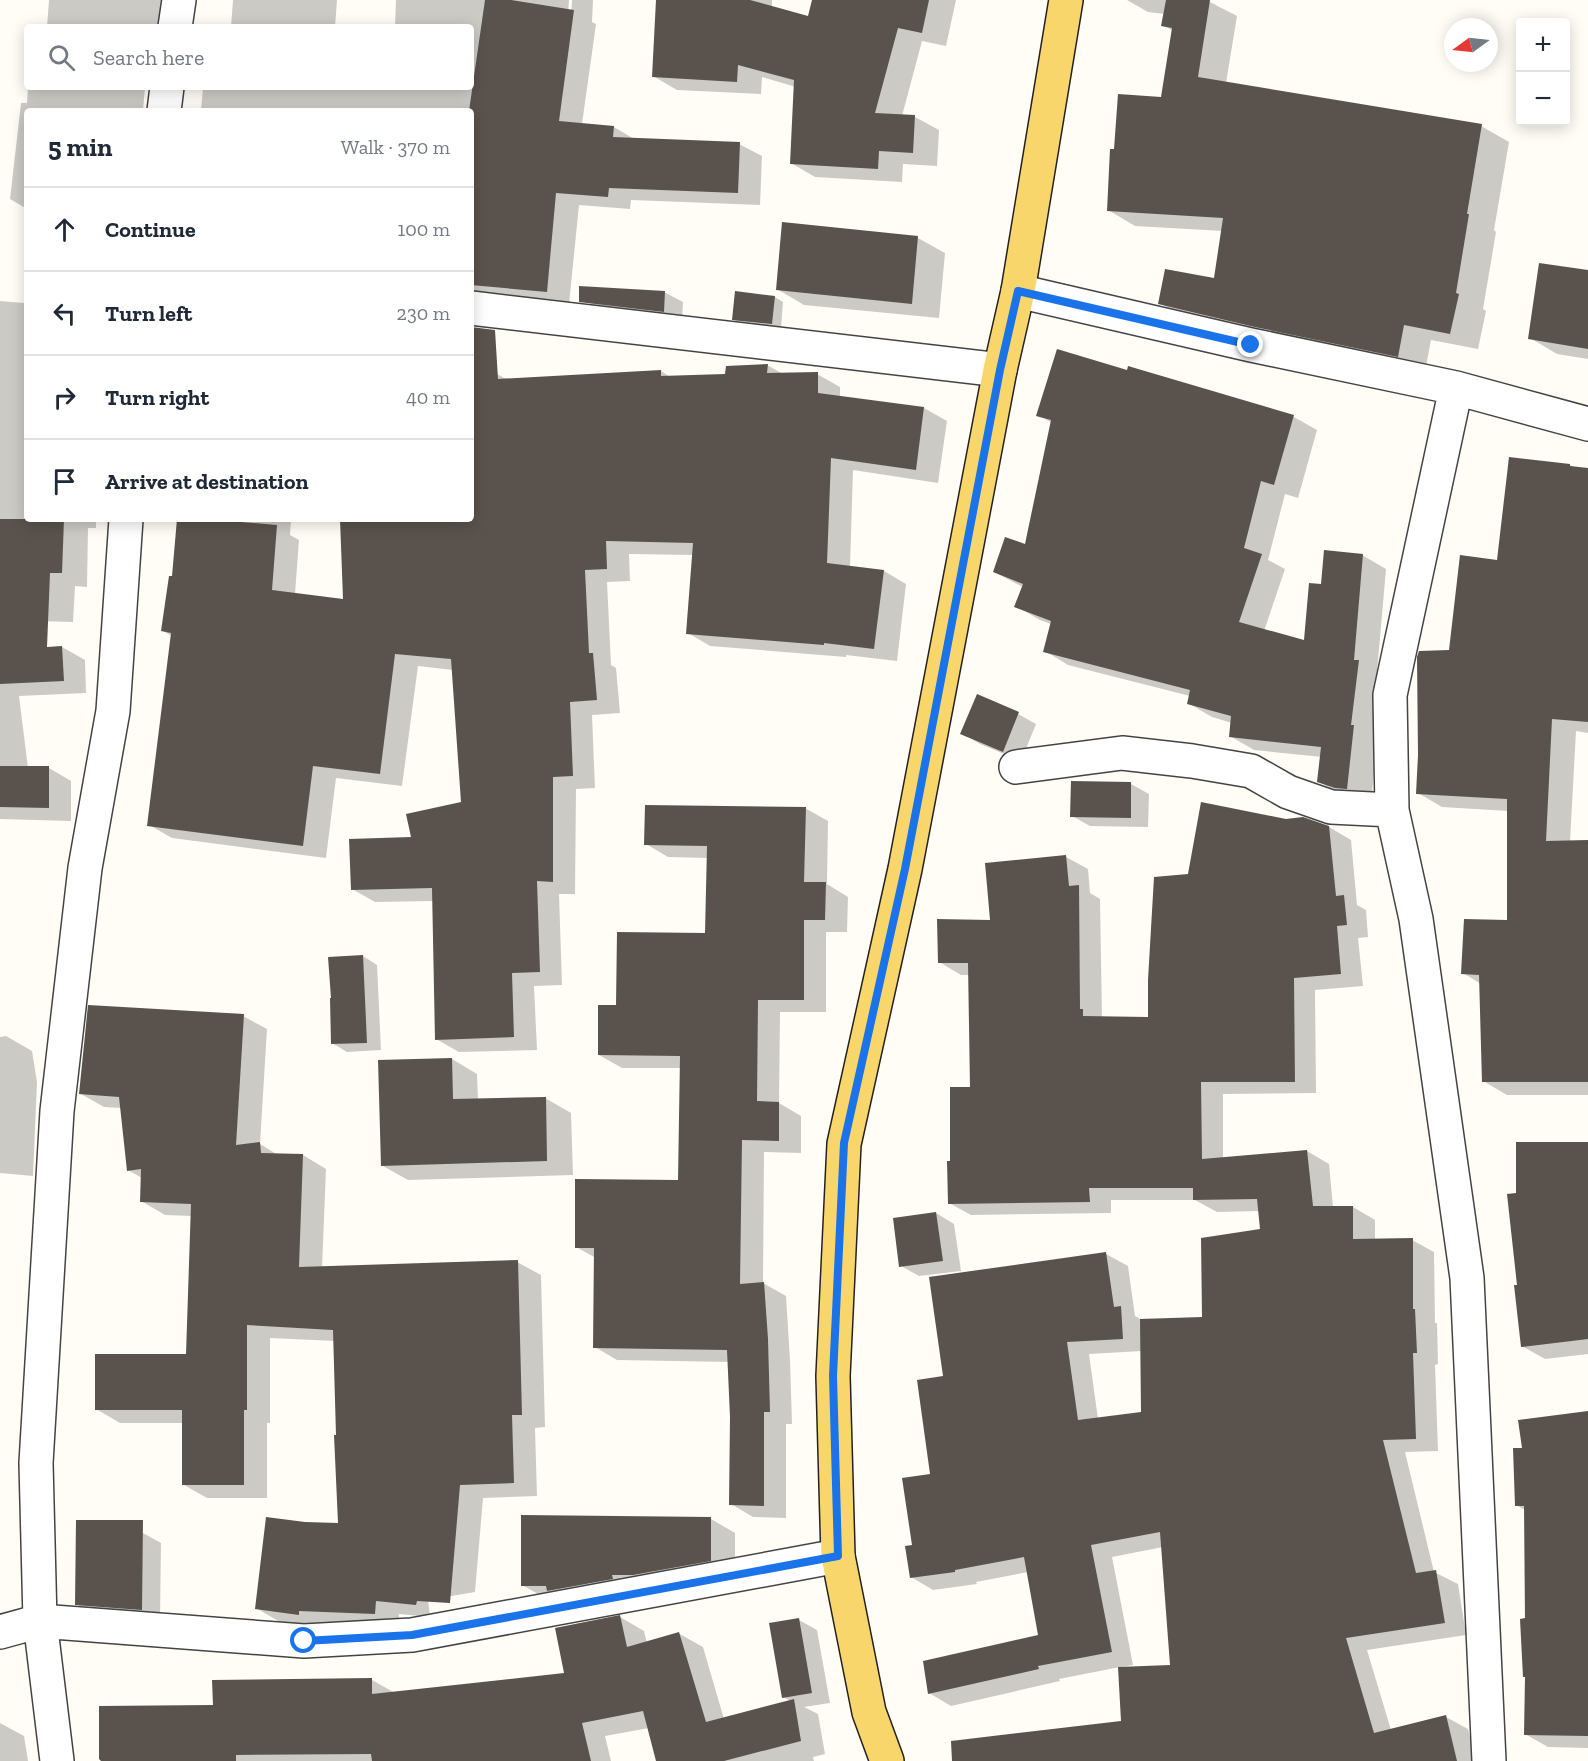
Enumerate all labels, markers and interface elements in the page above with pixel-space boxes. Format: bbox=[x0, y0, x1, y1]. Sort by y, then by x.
north arrow bbox=[1444, 18, 1498, 72]
map controls bbox=[1516, 18, 1570, 126]
button: + bbox=[1516, 18, 1570, 72]
search box bbox=[24, 24, 474, 90]
icon: search bbox=[45, 41, 78, 74]
text: Search here bbox=[93, 44, 204, 71]
button: − bbox=[1516, 72, 1570, 126]
text: 5 min bbox=[48, 131, 112, 163]
text: Walk · 370 m bbox=[341, 135, 450, 159]
icon: ahead bbox=[48, 213, 81, 246]
text: Continue bbox=[105, 216, 196, 243]
text: 100 m bbox=[397, 217, 450, 241]
icon: left bbox=[48, 297, 81, 330]
text: Turn left bbox=[105, 300, 192, 327]
text: 230 m bbox=[397, 301, 450, 325]
route end bbox=[1237, 331, 1263, 357]
icon: right bbox=[48, 381, 81, 414]
text: Turn right bbox=[105, 384, 209, 411]
text: 40 m bbox=[406, 385, 450, 409]
icon: arrive bbox=[48, 465, 81, 498]
text: Arrive at destination bbox=[105, 468, 308, 495]
route start bbox=[290, 1627, 316, 1653]

